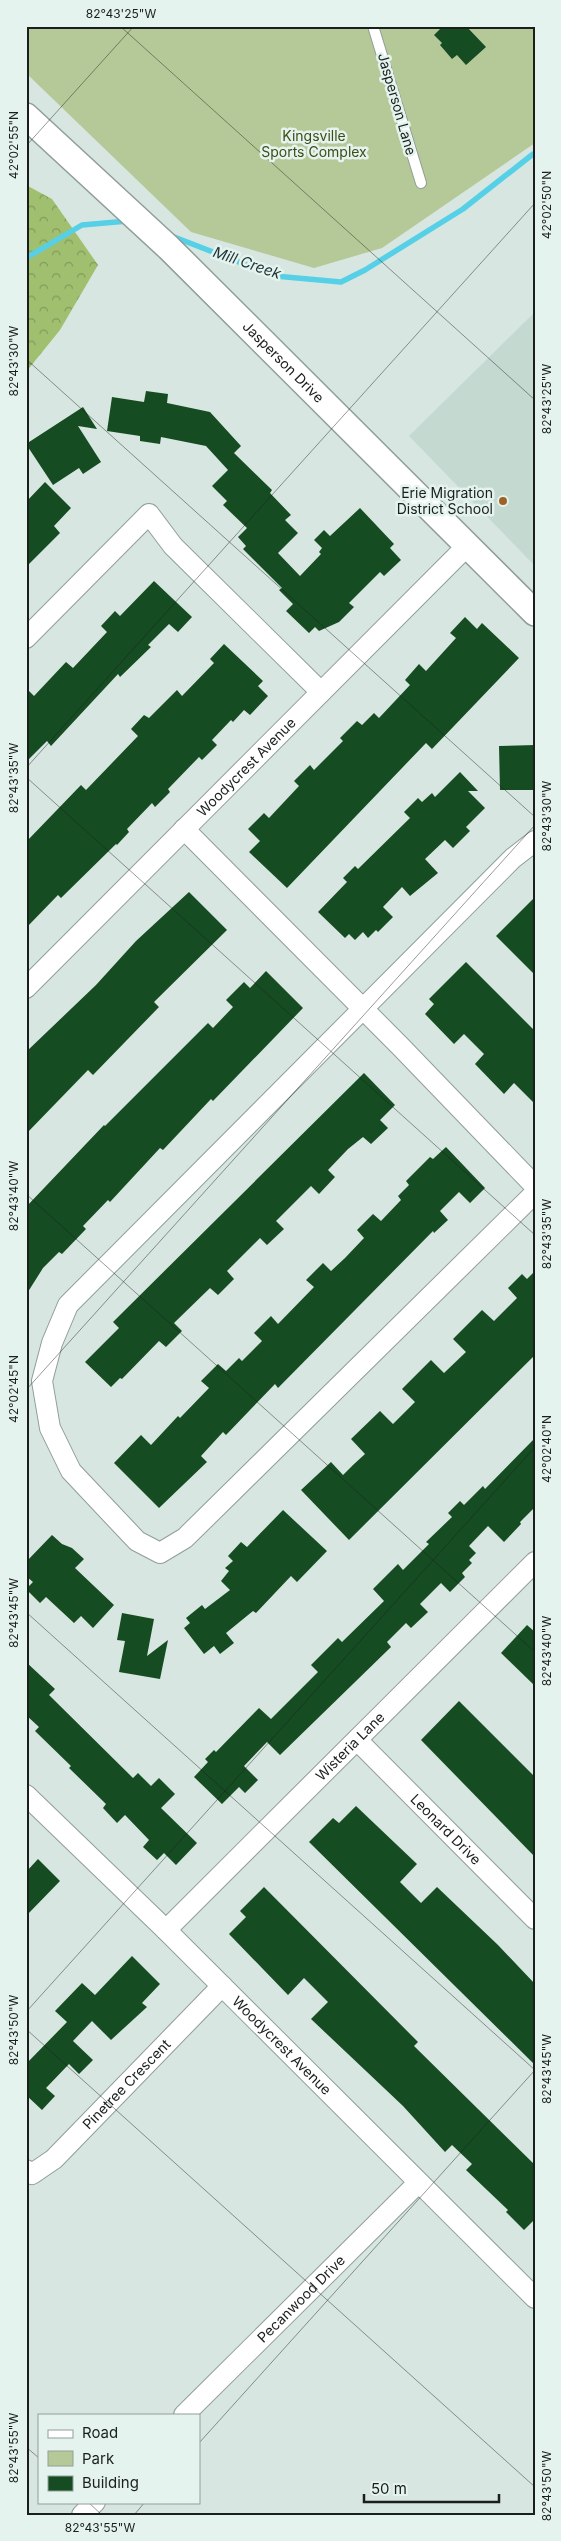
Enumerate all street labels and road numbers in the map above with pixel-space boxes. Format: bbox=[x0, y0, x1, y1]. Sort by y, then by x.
street label: Jasperson Lane bbox=[375, 51, 420, 157]
street label: Jasperson Drive bbox=[239, 317, 328, 406]
street label: Woodycrest Avenue bbox=[193, 714, 299, 820]
street label: Wisteria Lane bbox=[312, 1708, 388, 1784]
street label: Leonard Drive bbox=[407, 1790, 485, 1868]
street label: Woodycrest Avenue bbox=[229, 1992, 335, 2098]
street label: Pinetree Crescent bbox=[79, 2035, 174, 2132]
street label: Pecanwood Drive bbox=[253, 2251, 348, 2346]

